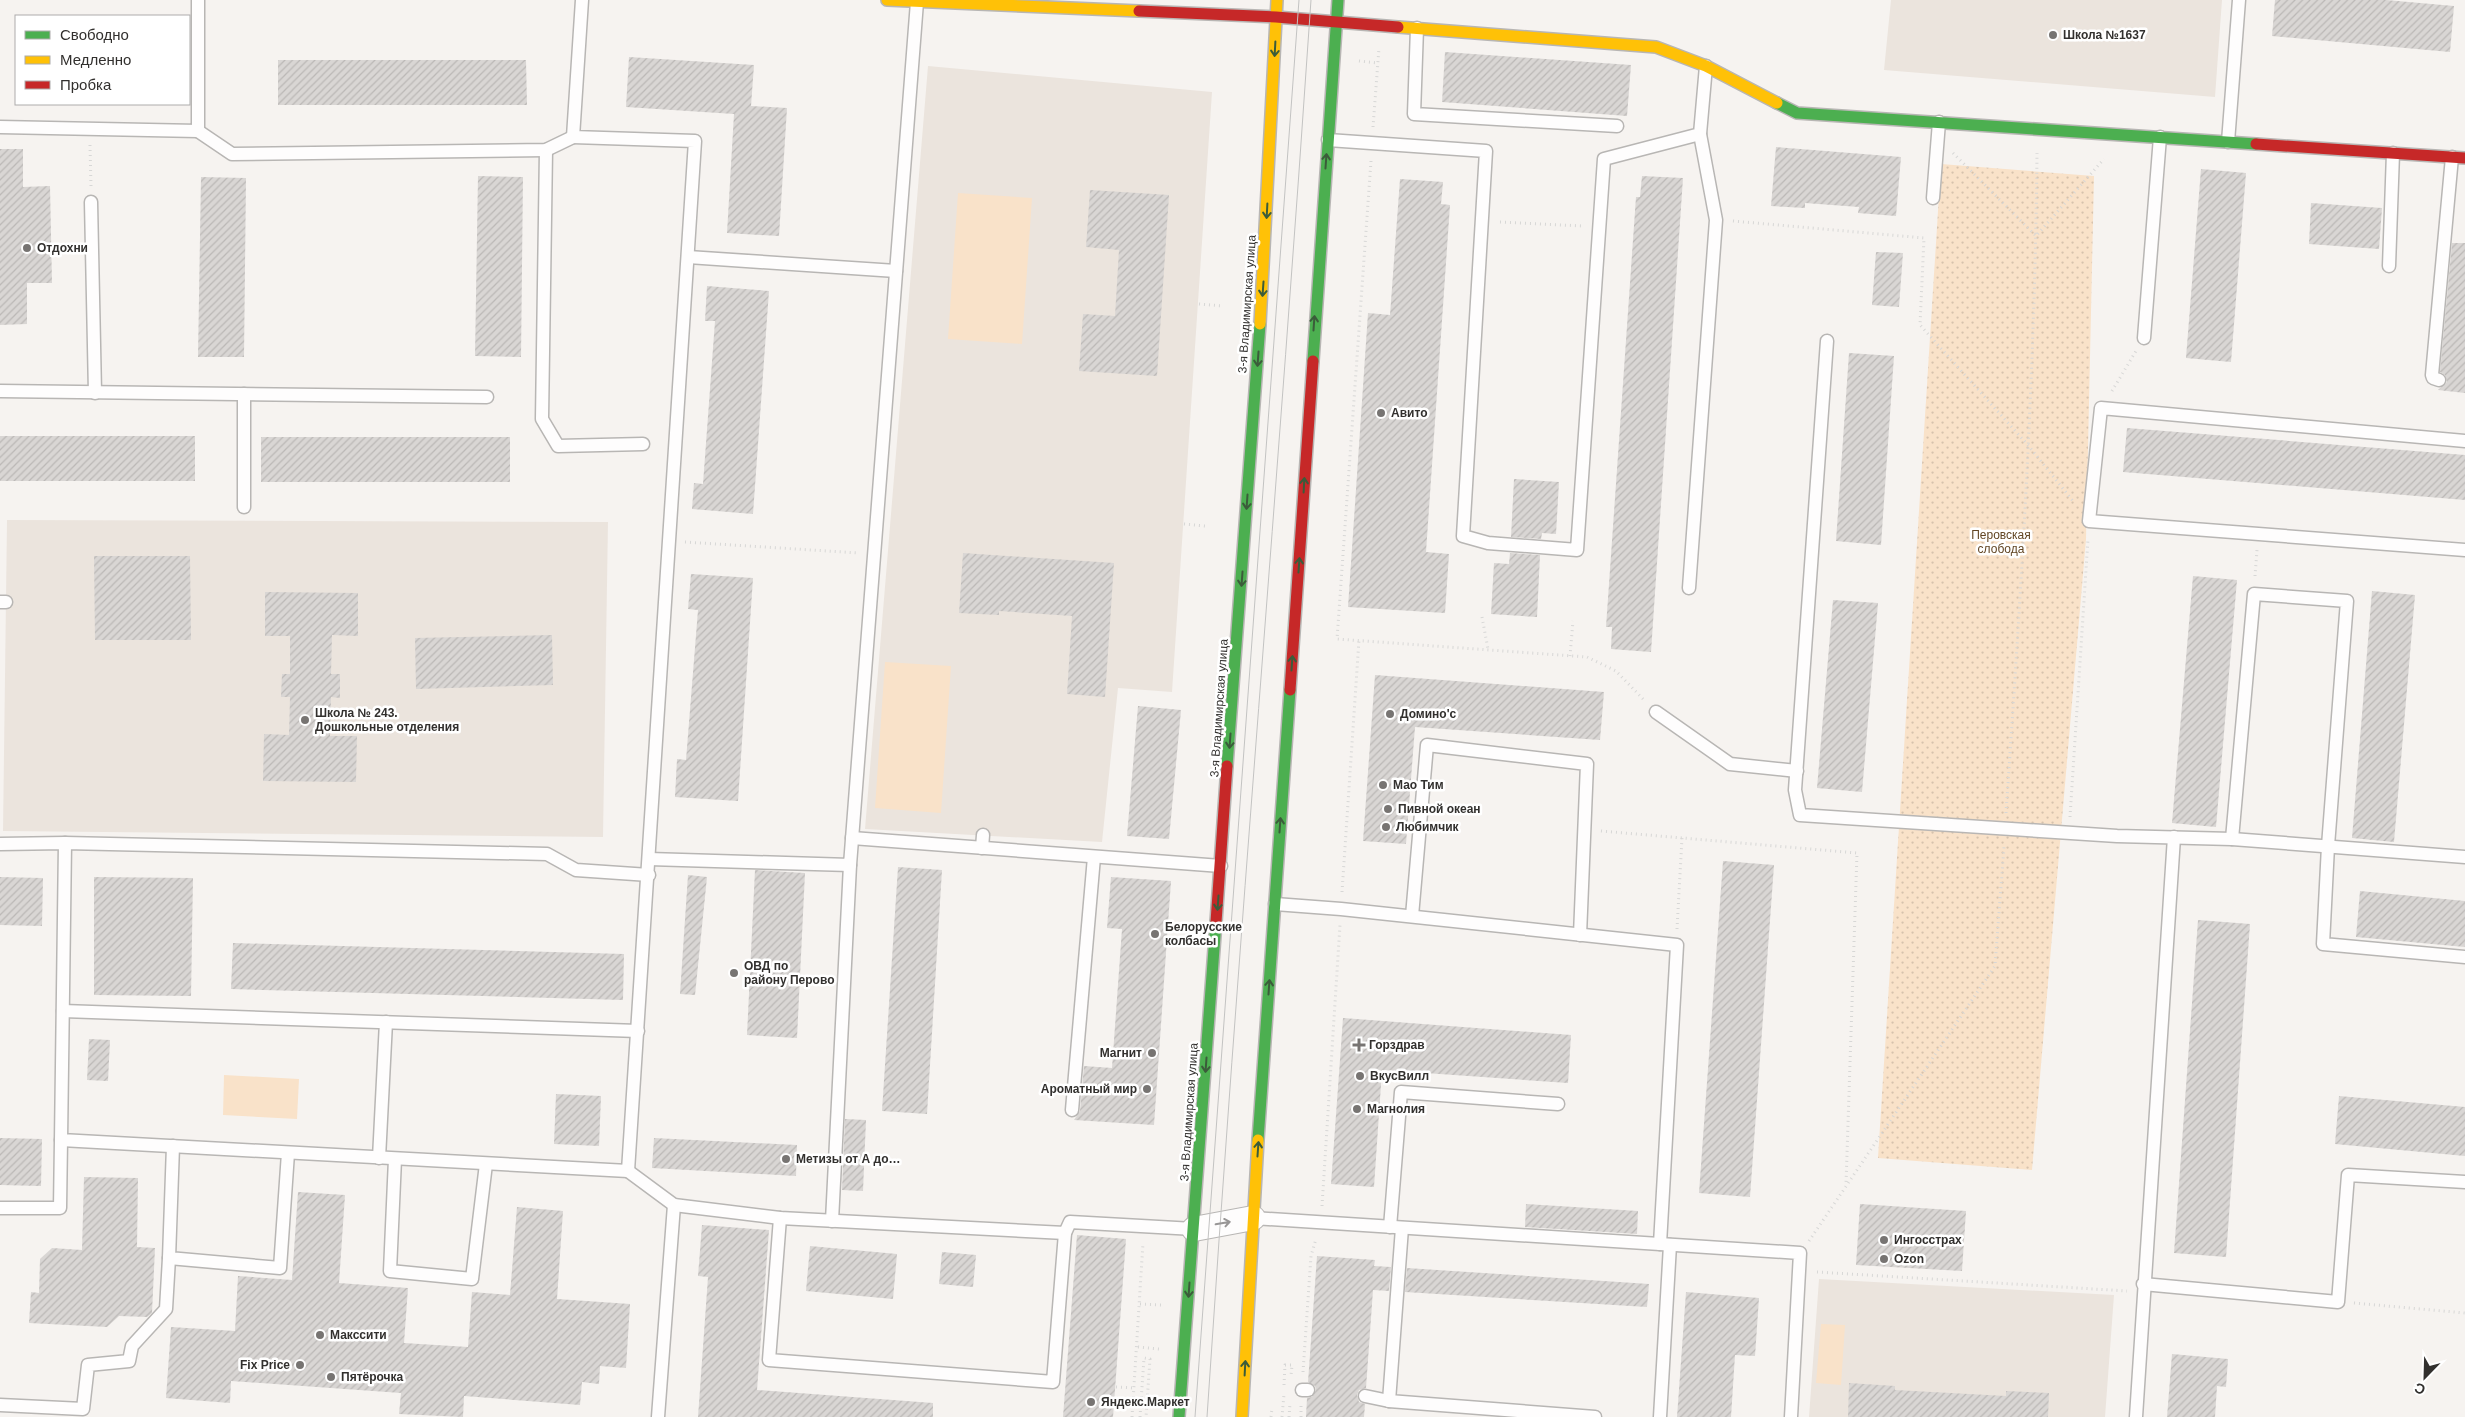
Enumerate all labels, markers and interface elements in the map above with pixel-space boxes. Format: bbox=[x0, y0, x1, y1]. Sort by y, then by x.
legend bbox=[15, 15, 190, 105]
text: Свободно bbox=[60, 26, 129, 43]
place label: Школа №1637 bbox=[2063, 28, 2146, 42]
marker: Школа №1637 bbox=[2047, 29, 2059, 41]
one-way arrow bbox=[1270, 40, 1280, 56]
text: Медленно bbox=[60, 51, 131, 68]
text: Пробка bbox=[60, 76, 112, 93]
one-way arrow bbox=[1321, 153, 1331, 169]
one-way arrow bbox=[1262, 202, 1272, 219]
street label: 3-я Владимирская улица bbox=[1235, 234, 1259, 374]
place label: Отдохни bbox=[37, 241, 88, 255]
marker: Отдохни bbox=[21, 242, 33, 254]
one-way arrow bbox=[1258, 281, 1267, 297]
one-way arrow bbox=[1309, 315, 1318, 331]
one-way arrow bbox=[1253, 351, 1262, 367]
place label: Авито bbox=[1391, 406, 1427, 420]
marker: Авито bbox=[1375, 407, 1387, 419]
one-way arrow bbox=[1299, 478, 1308, 494]
one-way arrow bbox=[1243, 494, 1252, 510]
park label: Перовская слобода bbox=[1971, 528, 2031, 556]
one-way arrow bbox=[1294, 557, 1303, 573]
one-way arrow bbox=[1237, 571, 1246, 587]
street label: 3-я Владимирская улица bbox=[1207, 638, 1231, 778]
one-way arrow bbox=[1287, 655, 1297, 671]
place label: Школа № 243. Дошкольные отделения bbox=[315, 706, 459, 734]
place label: Домино'c bbox=[1400, 707, 1457, 721]
marker: Домино'c bbox=[1384, 708, 1396, 720]
marker: Школа № 243. Дошкольные отделения bbox=[299, 714, 311, 726]
one-way arrow bbox=[1225, 733, 1235, 749]
place label: Мао Тим bbox=[1393, 778, 1444, 792]
marker: Мао Тим bbox=[1377, 779, 1389, 791]
place label: Пивной океан bbox=[1398, 802, 1481, 816]
marker: Пивной океан bbox=[1382, 803, 1394, 815]
one-way arrow bbox=[1276, 817, 1285, 833]
place label: Любимчик bbox=[1396, 820, 1460, 834]
marker: Любимчик bbox=[1380, 821, 1392, 833]
one-way arrow bbox=[1214, 895, 1223, 911]
place label: Белорусские колбасы bbox=[1165, 920, 1242, 948]
marker: Белорусские колбасы bbox=[1149, 928, 1161, 940]
place label: ОВД по району Перово bbox=[744, 959, 834, 987]
marker: ОВД по району Перово bbox=[728, 967, 740, 979]
one-way arrow bbox=[1265, 979, 1274, 995]
place label: Горздрав bbox=[1369, 1038, 1425, 1052]
marker: Горздрав bbox=[1353, 1039, 1365, 1051]
street label: 3-я Владимирская улица bbox=[1177, 1042, 1201, 1182]
place label: Магнит bbox=[1100, 1046, 1142, 1060]
marker: Магнит bbox=[1146, 1047, 1158, 1059]
one-way arrow bbox=[1201, 1057, 1211, 1073]
place label: ВкусВилл bbox=[1370, 1069, 1429, 1083]
marker: ВкусВилл bbox=[1354, 1070, 1366, 1082]
place label: Ароматный мир bbox=[1041, 1082, 1137, 1096]
marker: Ароматный мир bbox=[1141, 1083, 1153, 1095]
place label: Магнолия bbox=[1367, 1102, 1425, 1116]
marker: Магнолия bbox=[1351, 1103, 1363, 1115]
one-way arrow bbox=[1253, 1141, 1262, 1157]
place label: Метизы от А до… bbox=[796, 1152, 901, 1166]
marker: Метизы от А до… bbox=[780, 1153, 792, 1165]
one-way arrow bbox=[1215, 1218, 1231, 1228]
place label: Ингосстрах bbox=[1894, 1233, 1962, 1247]
marker: Ингосстрах bbox=[1878, 1234, 1890, 1246]
place label: Ozon bbox=[1894, 1252, 1924, 1266]
marker: Ozon bbox=[1878, 1253, 1890, 1265]
one-way arrow bbox=[1184, 1281, 1194, 1297]
place label: Макссити bbox=[330, 1328, 387, 1342]
marker: Макссити bbox=[314, 1329, 326, 1341]
north arrow bbox=[2400, 1352, 2450, 1402]
place label: Fix Price bbox=[240, 1358, 290, 1372]
marker: Fix Price bbox=[294, 1359, 306, 1371]
one-way arrow bbox=[1240, 1361, 1249, 1377]
place label: Пятёрочка bbox=[341, 1370, 404, 1384]
marker: Пятёрочка bbox=[325, 1371, 337, 1383]
text: С bbox=[2412, 1380, 2428, 1398]
place label: Яндекс.Маркет bbox=[1101, 1395, 1190, 1409]
marker: Яндекс.Маркет bbox=[1085, 1396, 1097, 1408]

